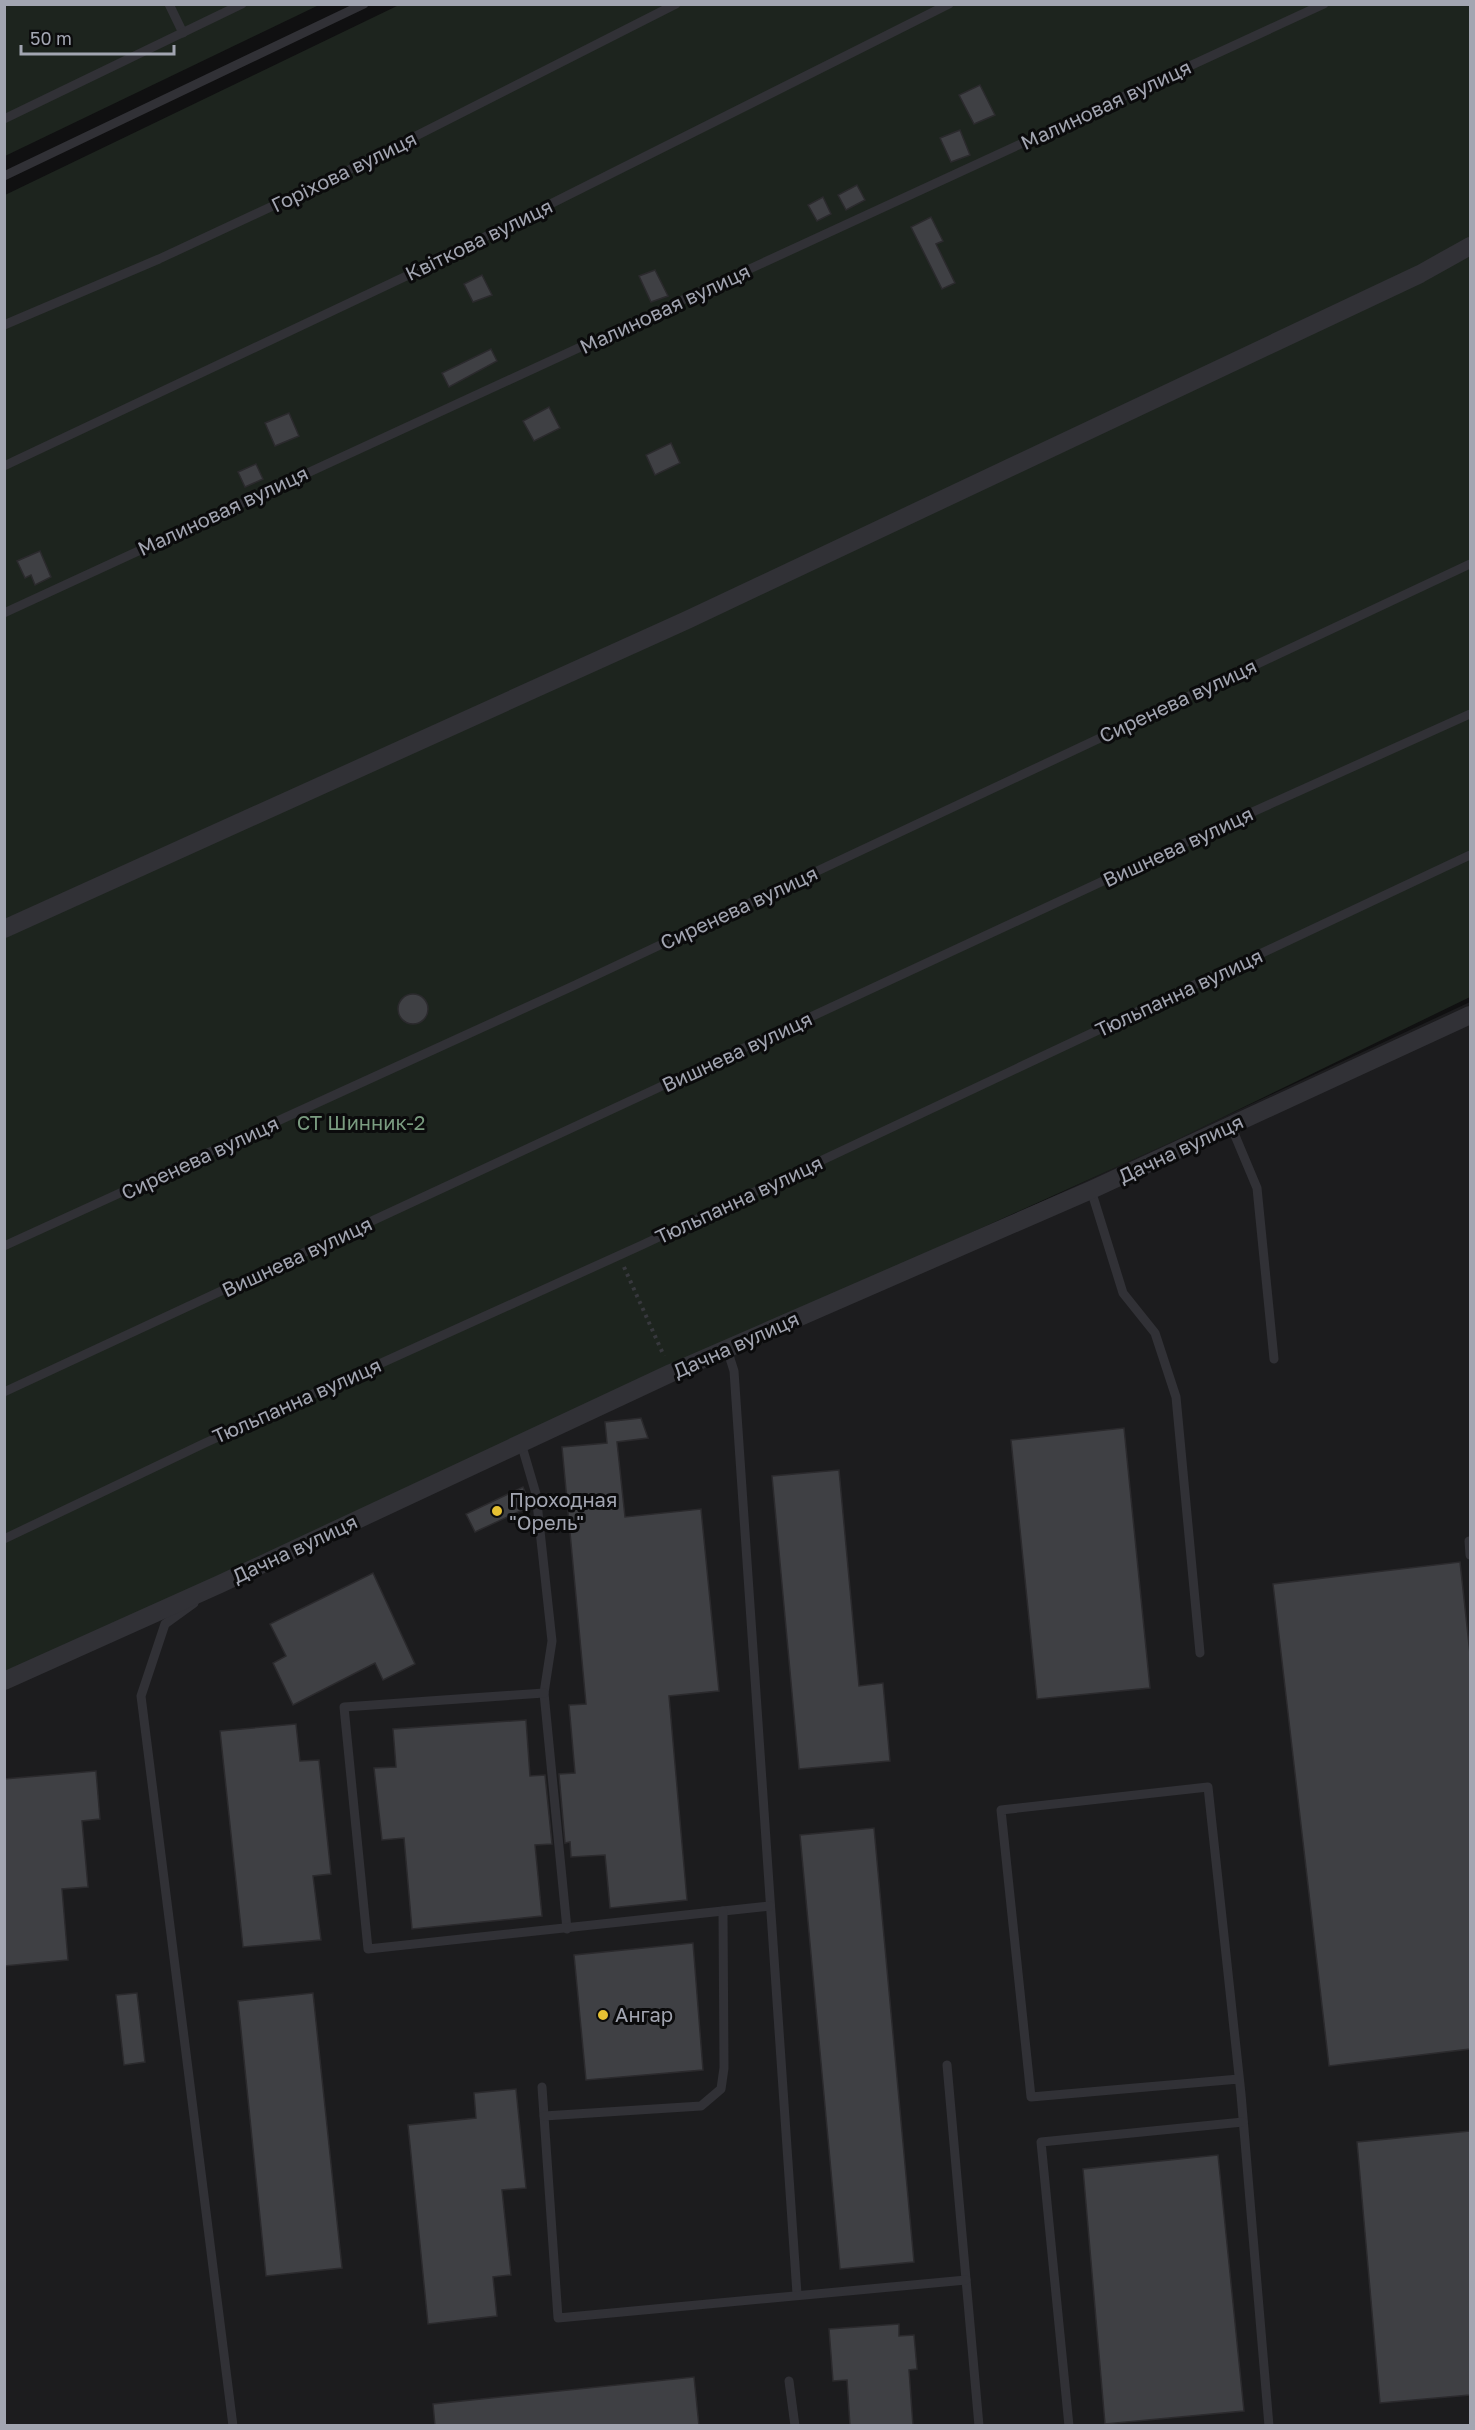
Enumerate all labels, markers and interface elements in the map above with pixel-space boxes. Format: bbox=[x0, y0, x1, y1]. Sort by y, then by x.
scale bar bbox=[21, 18, 174, 56]
text: 50 m bbox=[30, 27, 72, 49]
street label: Малиновая вулиця bbox=[1017, 54, 1195, 154]
street label: Горіхова вулиця bbox=[267, 126, 420, 217]
street label: Квіткова вулиця bbox=[401, 193, 556, 285]
street label: Малиновая вулиця bbox=[576, 258, 754, 358]
street label: Малиновая вулиця bbox=[134, 460, 312, 560]
street label: Сиренева вулиця bbox=[1095, 653, 1260, 747]
street label: Вишнева вулиця bbox=[1099, 801, 1256, 891]
street label: Сиренева вулиця bbox=[656, 860, 821, 954]
street label: Тюльпанна вулиця bbox=[1091, 943, 1266, 1041]
street label: Вишнева вулиця bbox=[658, 1006, 815, 1096]
street label: Дачна вулиця bbox=[1114, 1109, 1247, 1188]
street label: Сиренева вулиця bbox=[117, 1110, 282, 1204]
park label: СТ Шинник-2 bbox=[297, 1110, 425, 1134]
street label: Тюльпанна вулиця bbox=[651, 1150, 826, 1248]
street label: Вишнева вулиця bbox=[218, 1211, 375, 1301]
street label: Дачна вулиця bbox=[669, 1306, 802, 1383]
street label: Тюльпанна вулиця bbox=[209, 1352, 384, 1448]
place label: Проходная "Орель" bbox=[509, 1487, 617, 1534]
marker: Проходная "Орель" bbox=[490, 1504, 504, 1518]
street label: Дачна вулиця bbox=[228, 1509, 361, 1588]
place label: Ангар bbox=[615, 2002, 673, 2026]
marker: Ангар bbox=[596, 2008, 610, 2022]

